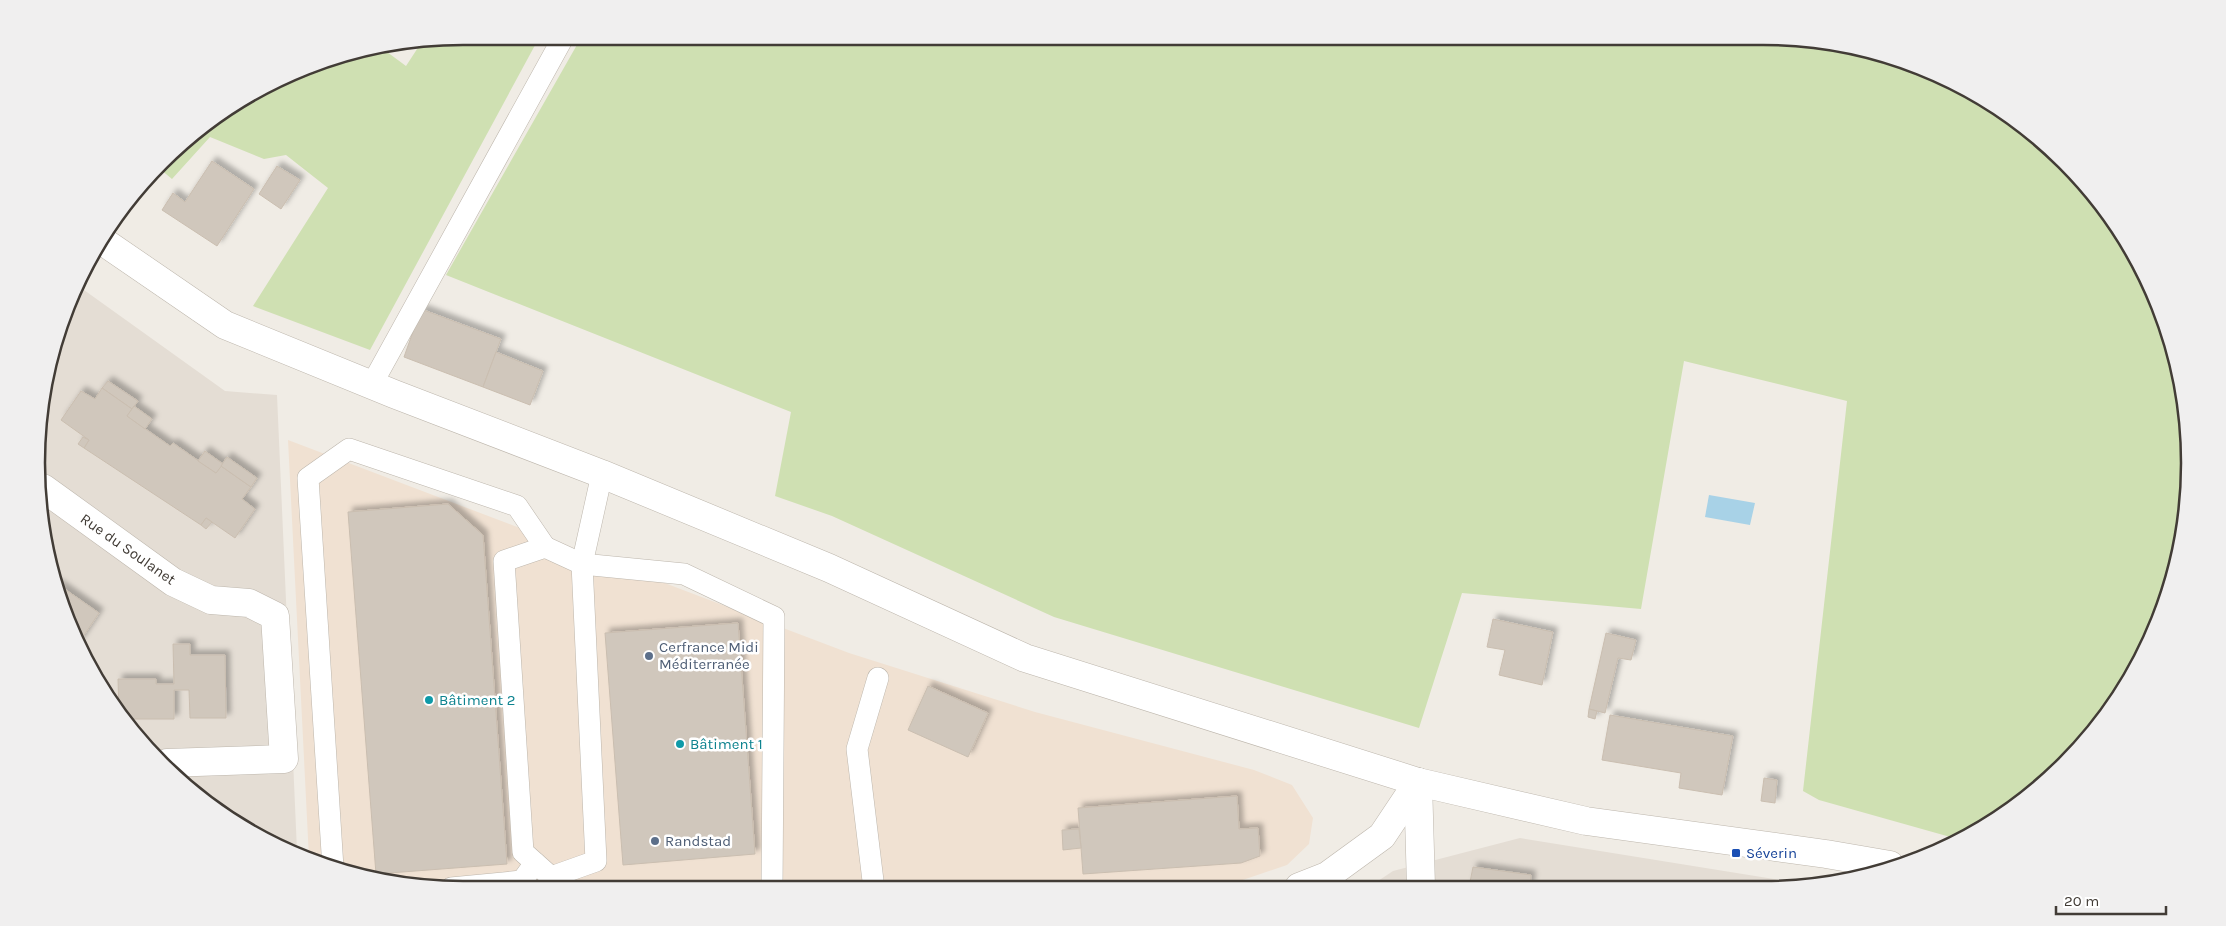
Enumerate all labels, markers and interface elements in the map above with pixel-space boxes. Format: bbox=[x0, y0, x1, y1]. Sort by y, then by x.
street label: Rue du Soulanet bbox=[77, 509, 179, 589]
place label: Cerfrance Midi Méditerranée bbox=[659, 638, 759, 673]
marker: Cerfrance Midi Méditerranée bbox=[643, 650, 655, 662]
place label: Bâtiment 2 bbox=[439, 691, 515, 709]
marker: Bâtiment 2 bbox=[423, 694, 435, 706]
place label: Bâtiment 1 bbox=[690, 735, 763, 753]
marker: Bâtiment 1 bbox=[674, 738, 686, 750]
place label: Randstad bbox=[665, 832, 731, 850]
marker: Randstad bbox=[649, 835, 661, 847]
place label: Séverin bbox=[1746, 844, 1797, 862]
marker: Séverin bbox=[1730, 847, 1742, 859]
scale bar bbox=[2056, 884, 2166, 916]
text: 20 m bbox=[2064, 892, 2099, 910]

